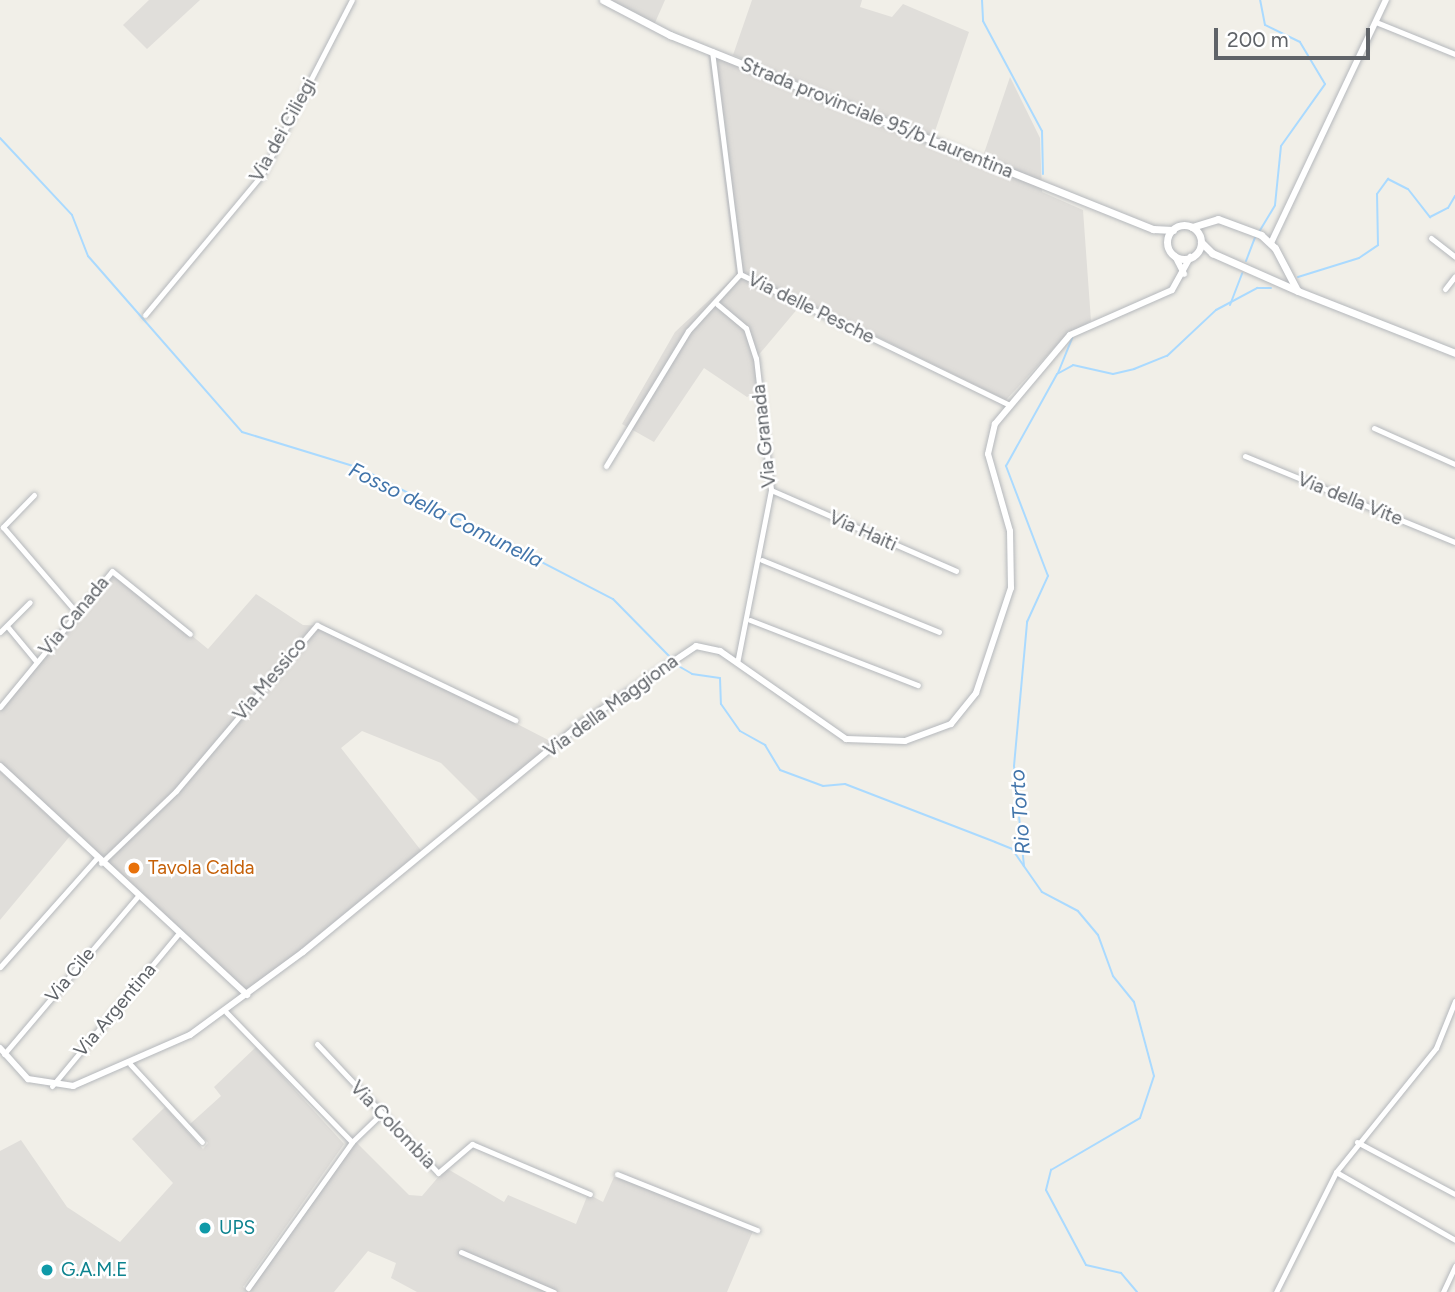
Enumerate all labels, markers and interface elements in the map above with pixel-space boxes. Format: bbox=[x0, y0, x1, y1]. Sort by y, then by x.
scale bar bbox=[1217, 14, 1373, 58]
text: 200 m bbox=[1227, 27, 1289, 52]
street label: Strada provinciale 95/b Laurentina bbox=[737, 53, 1017, 183]
street label: Via dei Ciliegi bbox=[245, 74, 321, 186]
street label: Via delle Pesche bbox=[744, 267, 878, 349]
street label: Via Granada bbox=[747, 383, 781, 489]
water label: Fosso della Comunella bbox=[345, 457, 547, 573]
street label: Via della Vite bbox=[1294, 468, 1406, 530]
street label: Via Haiti bbox=[826, 506, 900, 556]
street label: Via Canada bbox=[34, 572, 114, 660]
street label: Via Messico bbox=[229, 633, 311, 725]
street label: Via della Maggiona bbox=[540, 650, 682, 762]
water label: Rio Torto bbox=[1004, 769, 1036, 855]
place label: Tavola Calda bbox=[148, 857, 254, 879]
marker: Tavola Calda bbox=[126, 860, 142, 876]
street label: Via Cile bbox=[40, 943, 100, 1007]
street label: Via Argentina bbox=[69, 959, 161, 1061]
street label: Via Colombia bbox=[345, 1076, 441, 1174]
place label: UPS bbox=[219, 1217, 255, 1239]
marker: UPS bbox=[197, 1220, 213, 1236]
place label: G.A.M.E bbox=[61, 1259, 127, 1281]
marker: G.A.M.E bbox=[39, 1262, 55, 1278]

